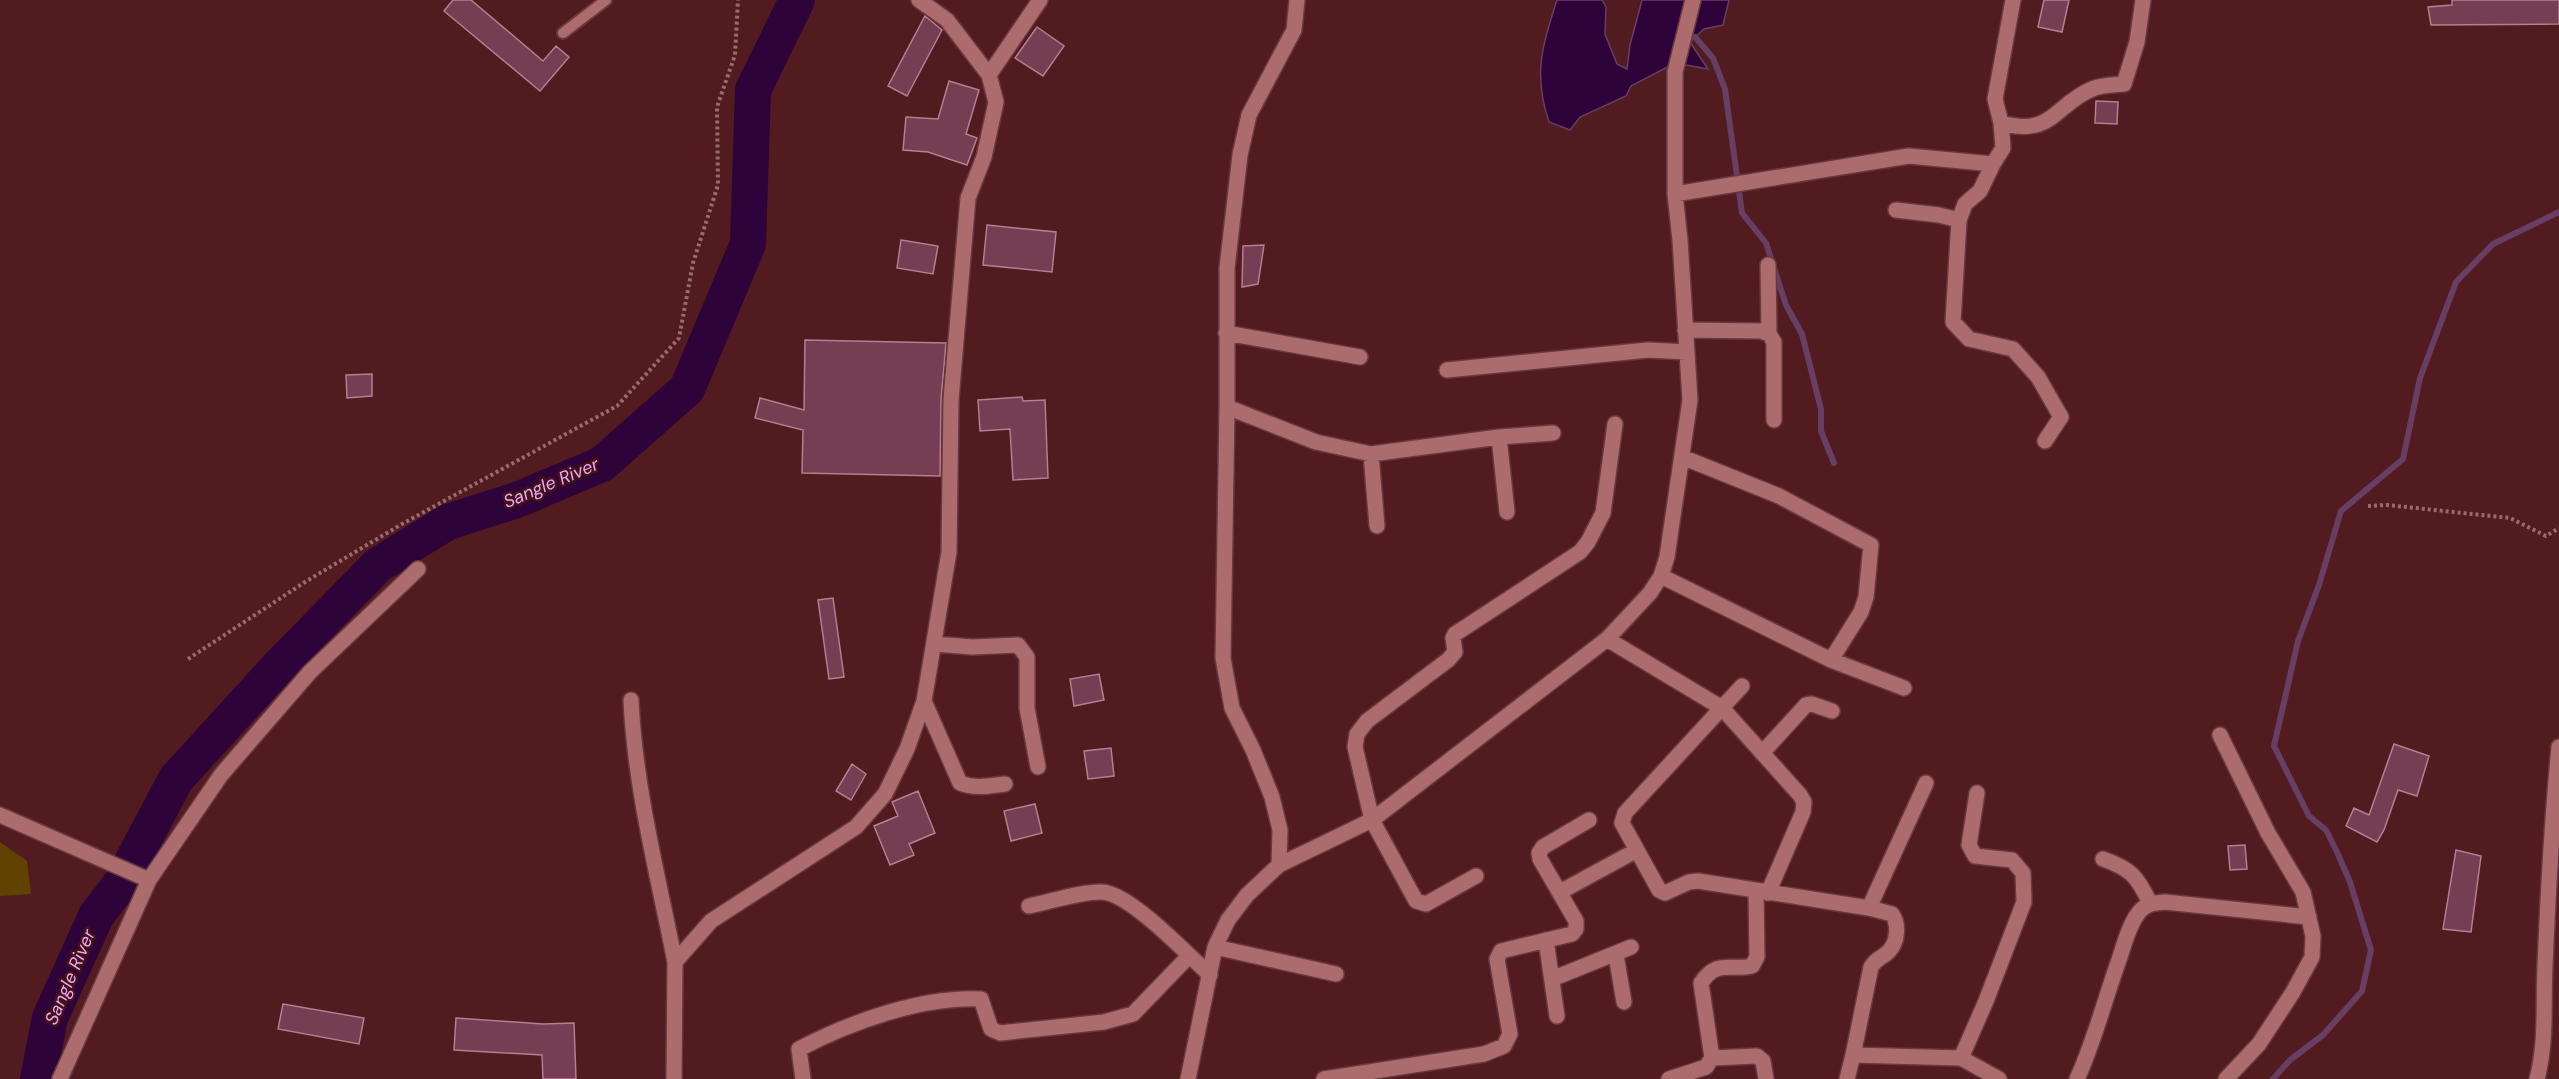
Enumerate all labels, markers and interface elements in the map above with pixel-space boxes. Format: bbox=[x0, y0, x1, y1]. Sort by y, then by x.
water label: Sangle River bbox=[500, 452, 604, 514]
water label: Sangle River bbox=[39, 924, 101, 1028]

